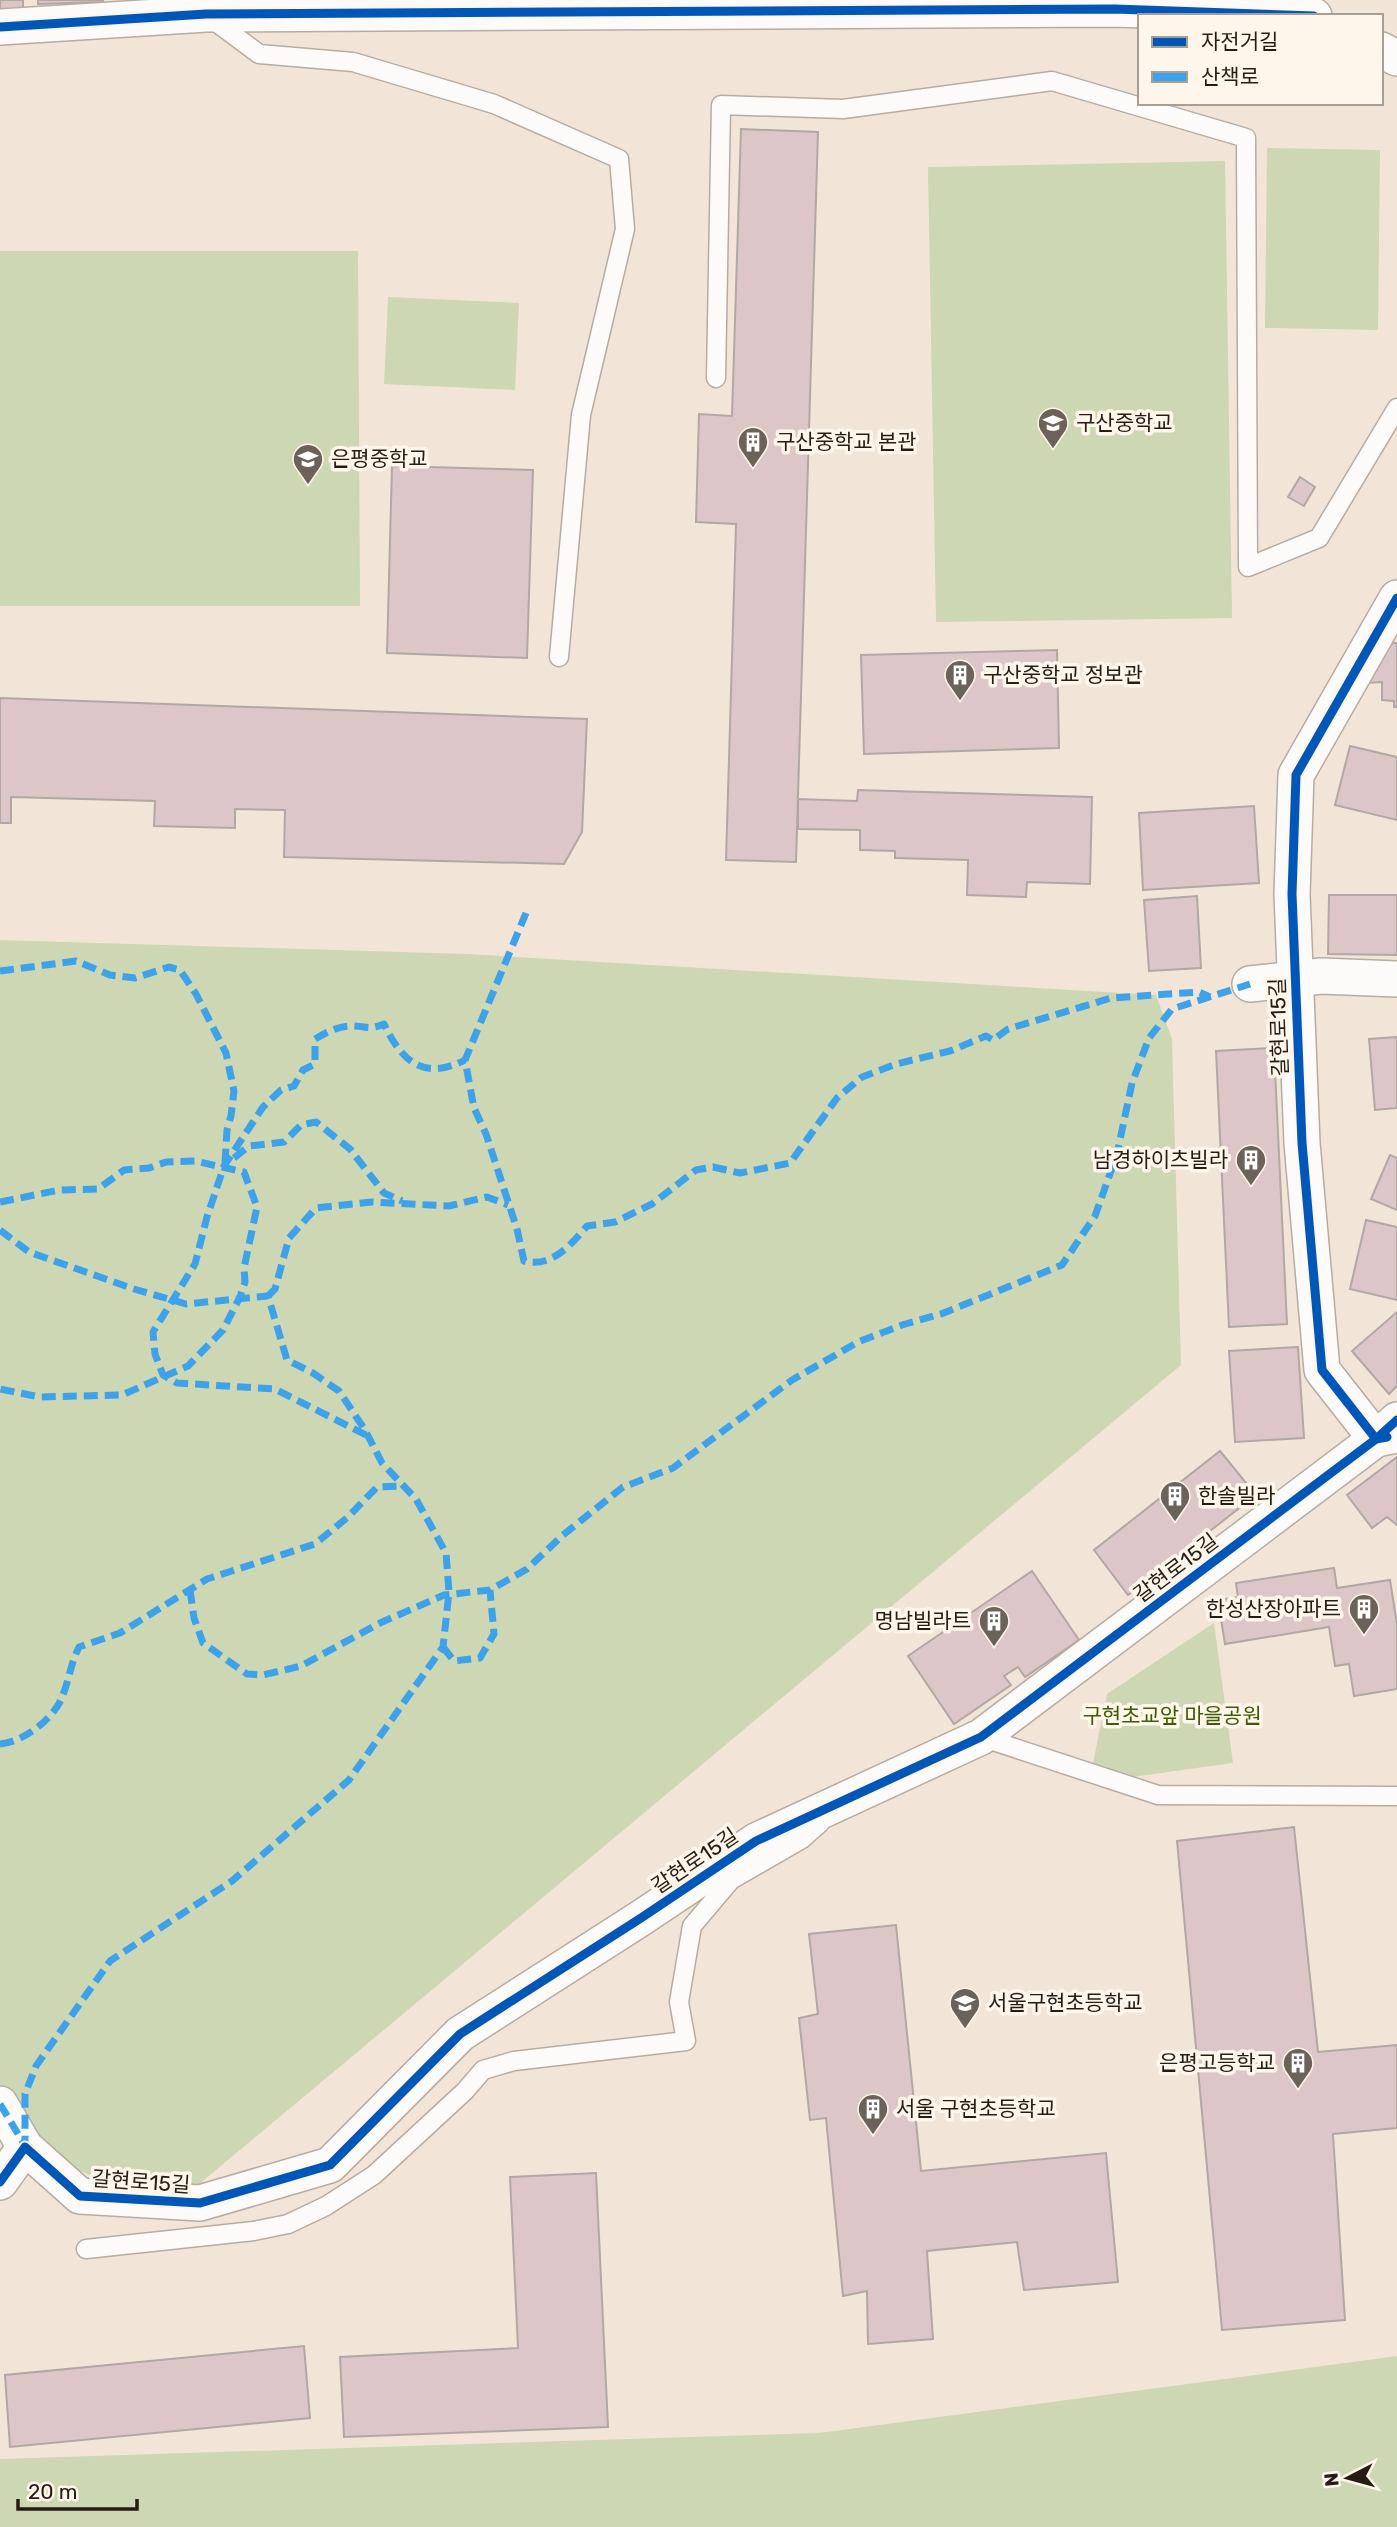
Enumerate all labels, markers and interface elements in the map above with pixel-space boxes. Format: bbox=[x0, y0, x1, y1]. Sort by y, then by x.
legend bbox=[1138, 14, 1383, 105]
text: 자전거길 bbox=[1201, 29, 1278, 54]
text: 산책로 bbox=[1201, 64, 1259, 89]
school or university icon: 구산중학교 bbox=[1036, 406, 1070, 450]
place label: 구산중학교 bbox=[1076, 410, 1173, 435]
building icon: 구산중학교 본관 bbox=[736, 425, 770, 469]
place label: 구산중학교 본관 bbox=[776, 429, 916, 454]
school or university icon: 은평중학교 bbox=[291, 442, 325, 486]
place label: 은평중학교 bbox=[331, 446, 428, 471]
building icon: 구산중학교 정보관 bbox=[943, 658, 977, 702]
place label: 구산중학교 정보관 bbox=[983, 662, 1143, 687]
street label: 갈현로15길 bbox=[1264, 977, 1293, 1077]
building icon: 남경하이츠빌라 bbox=[1234, 1143, 1268, 1187]
place label: 남경하이츠빌라 bbox=[1093, 1147, 1228, 1172]
building icon: 한솔빌라 bbox=[1158, 1479, 1192, 1523]
place label: 한솔빌라 bbox=[1198, 1483, 1275, 1508]
street label: 갈현로15길 bbox=[1129, 1528, 1223, 1607]
building icon: 한성산장아파트 bbox=[1347, 1592, 1381, 1636]
place label: 한성산장아파트 bbox=[1206, 1596, 1341, 1621]
building icon: 명남빌라트 bbox=[977, 1604, 1011, 1648]
place label: 명남빌라트 bbox=[874, 1608, 971, 1633]
park label: 구현초교앞 마을공원 bbox=[1082, 1703, 1262, 1728]
street label: 갈현로15길 bbox=[647, 1823, 743, 1899]
school or university icon: 서울구현초등학교 bbox=[948, 1986, 982, 2030]
place label: 서울구현초등학교 bbox=[988, 1990, 1143, 2015]
building icon: 은평고등학교 bbox=[1281, 2046, 1315, 2090]
place label: 은평고등학교 bbox=[1159, 2050, 1275, 2075]
building icon: 서울 구현초등학교 bbox=[856, 2092, 890, 2136]
place label: 서울 구현초등학교 bbox=[896, 2096, 1056, 2121]
street label: 갈현로15길 bbox=[91, 2166, 191, 2197]
north arrow bbox=[1313, 2443, 1383, 2513]
scale bar bbox=[18, 2468, 136, 2512]
text: N bbox=[1319, 2472, 1344, 2488]
text: 20 m bbox=[28, 2479, 77, 2504]

